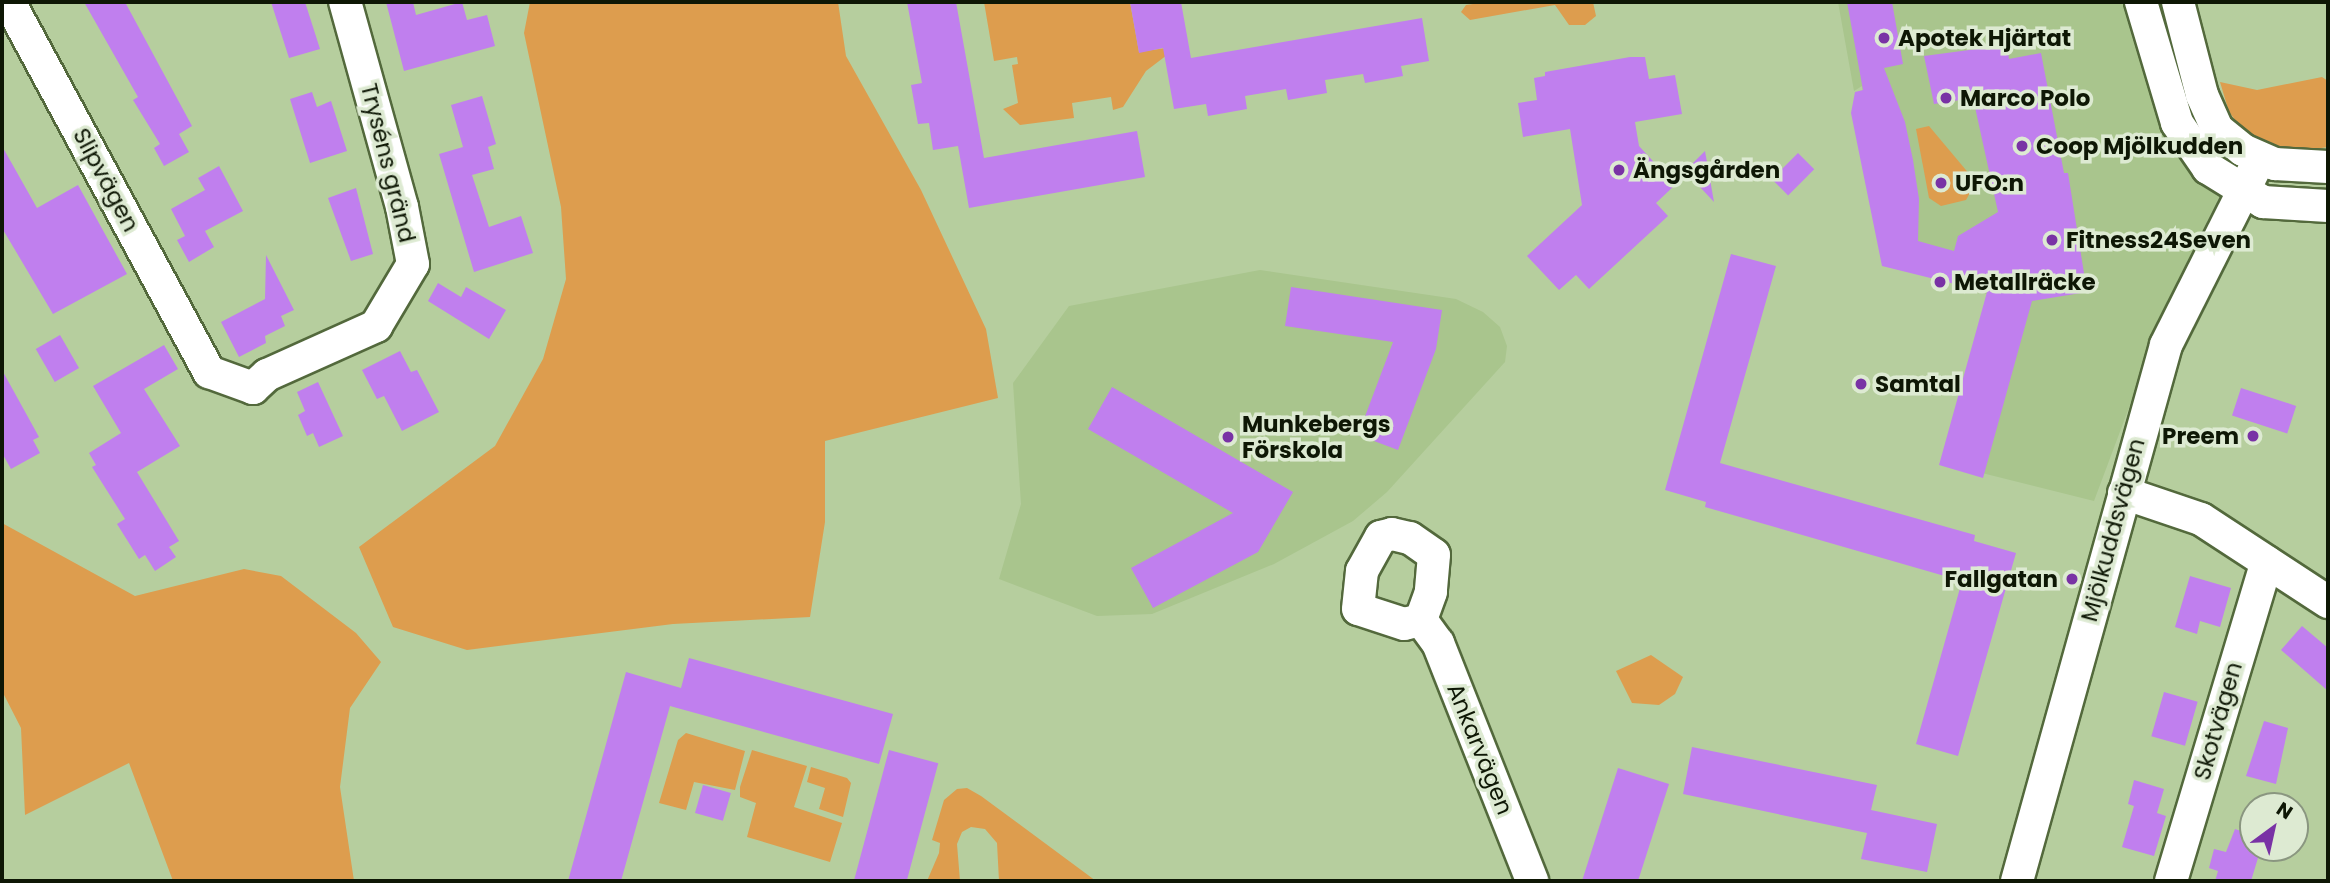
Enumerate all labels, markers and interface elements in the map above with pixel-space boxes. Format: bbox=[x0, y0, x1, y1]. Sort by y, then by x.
place label: Apotek Hjärtat bbox=[1898, 24, 2071, 52]
marker: Apotek Hjärtat bbox=[1876, 30, 1892, 46]
street label: Tryséns gränd bbox=[355, 81, 421, 245]
place label: Marco Polo bbox=[1960, 84, 2090, 112]
marker: Marco Polo bbox=[1938, 90, 1954, 106]
street label: Slipvägen bbox=[67, 123, 145, 237]
place label: Coop Mjölkudden bbox=[2036, 132, 2243, 160]
marker: Coop Mjölkudden bbox=[2014, 138, 2030, 154]
place label: Ängsgården bbox=[1633, 156, 1780, 184]
marker: Ängsgården bbox=[1611, 162, 1627, 178]
place label: UFO:n bbox=[1955, 169, 2024, 197]
marker: UFO:n bbox=[1933, 175, 1949, 191]
place label: Fitness24Seven bbox=[2066, 226, 2251, 254]
marker: Fitness24Seven bbox=[2044, 232, 2060, 248]
place label: Metallräcke bbox=[1954, 268, 2096, 296]
marker: Metallräcke bbox=[1932, 274, 1948, 290]
place label: Samtal bbox=[1875, 370, 1961, 398]
marker: Samtal bbox=[1853, 376, 1869, 392]
place label: Munkebergs Förskola bbox=[1242, 410, 1391, 464]
place label: Preem bbox=[2162, 422, 2239, 450]
marker: Preem bbox=[2245, 428, 2261, 444]
marker: Munkebergs Förskola bbox=[1220, 429, 1236, 445]
street label: Mjölkuddsvägen bbox=[2075, 435, 2151, 625]
place label: Fallgatan bbox=[1945, 565, 2058, 593]
marker: Fallgatan bbox=[2064, 571, 2080, 587]
street label: Skotvägen bbox=[2188, 659, 2248, 783]
street label: Ankarvägen bbox=[1441, 679, 1519, 819]
north arrow bbox=[2239, 792, 2309, 862]
text: N bbox=[2271, 795, 2298, 826]

